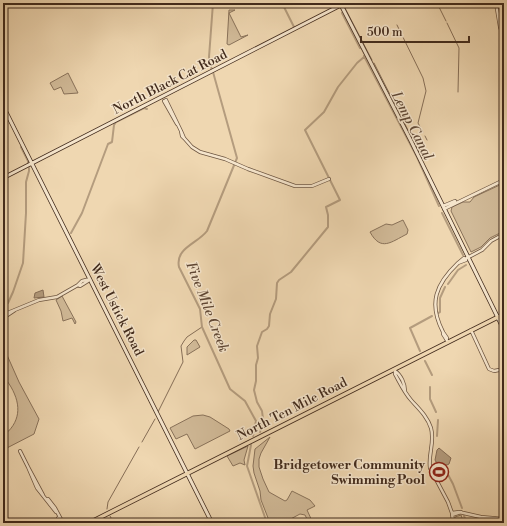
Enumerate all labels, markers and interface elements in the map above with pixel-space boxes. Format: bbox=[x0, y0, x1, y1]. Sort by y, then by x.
scale bar bbox=[361, 18, 469, 44]
text: 500 m bbox=[367, 25, 403, 40]
street label: North Black Cat Road bbox=[110, 46, 231, 118]
water label: Lemp Canal bbox=[387, 88, 437, 164]
water label: Five Mile Creek bbox=[181, 259, 233, 355]
street label: West Ustick Road bbox=[87, 261, 147, 359]
street label: North Ten Mile Road bbox=[234, 374, 351, 444]
place label: Bridgetower Community Swimming Pool bbox=[273, 457, 426, 488]
sports icon: Bridgetower Community Swimming Pool bbox=[428, 461, 450, 483]

